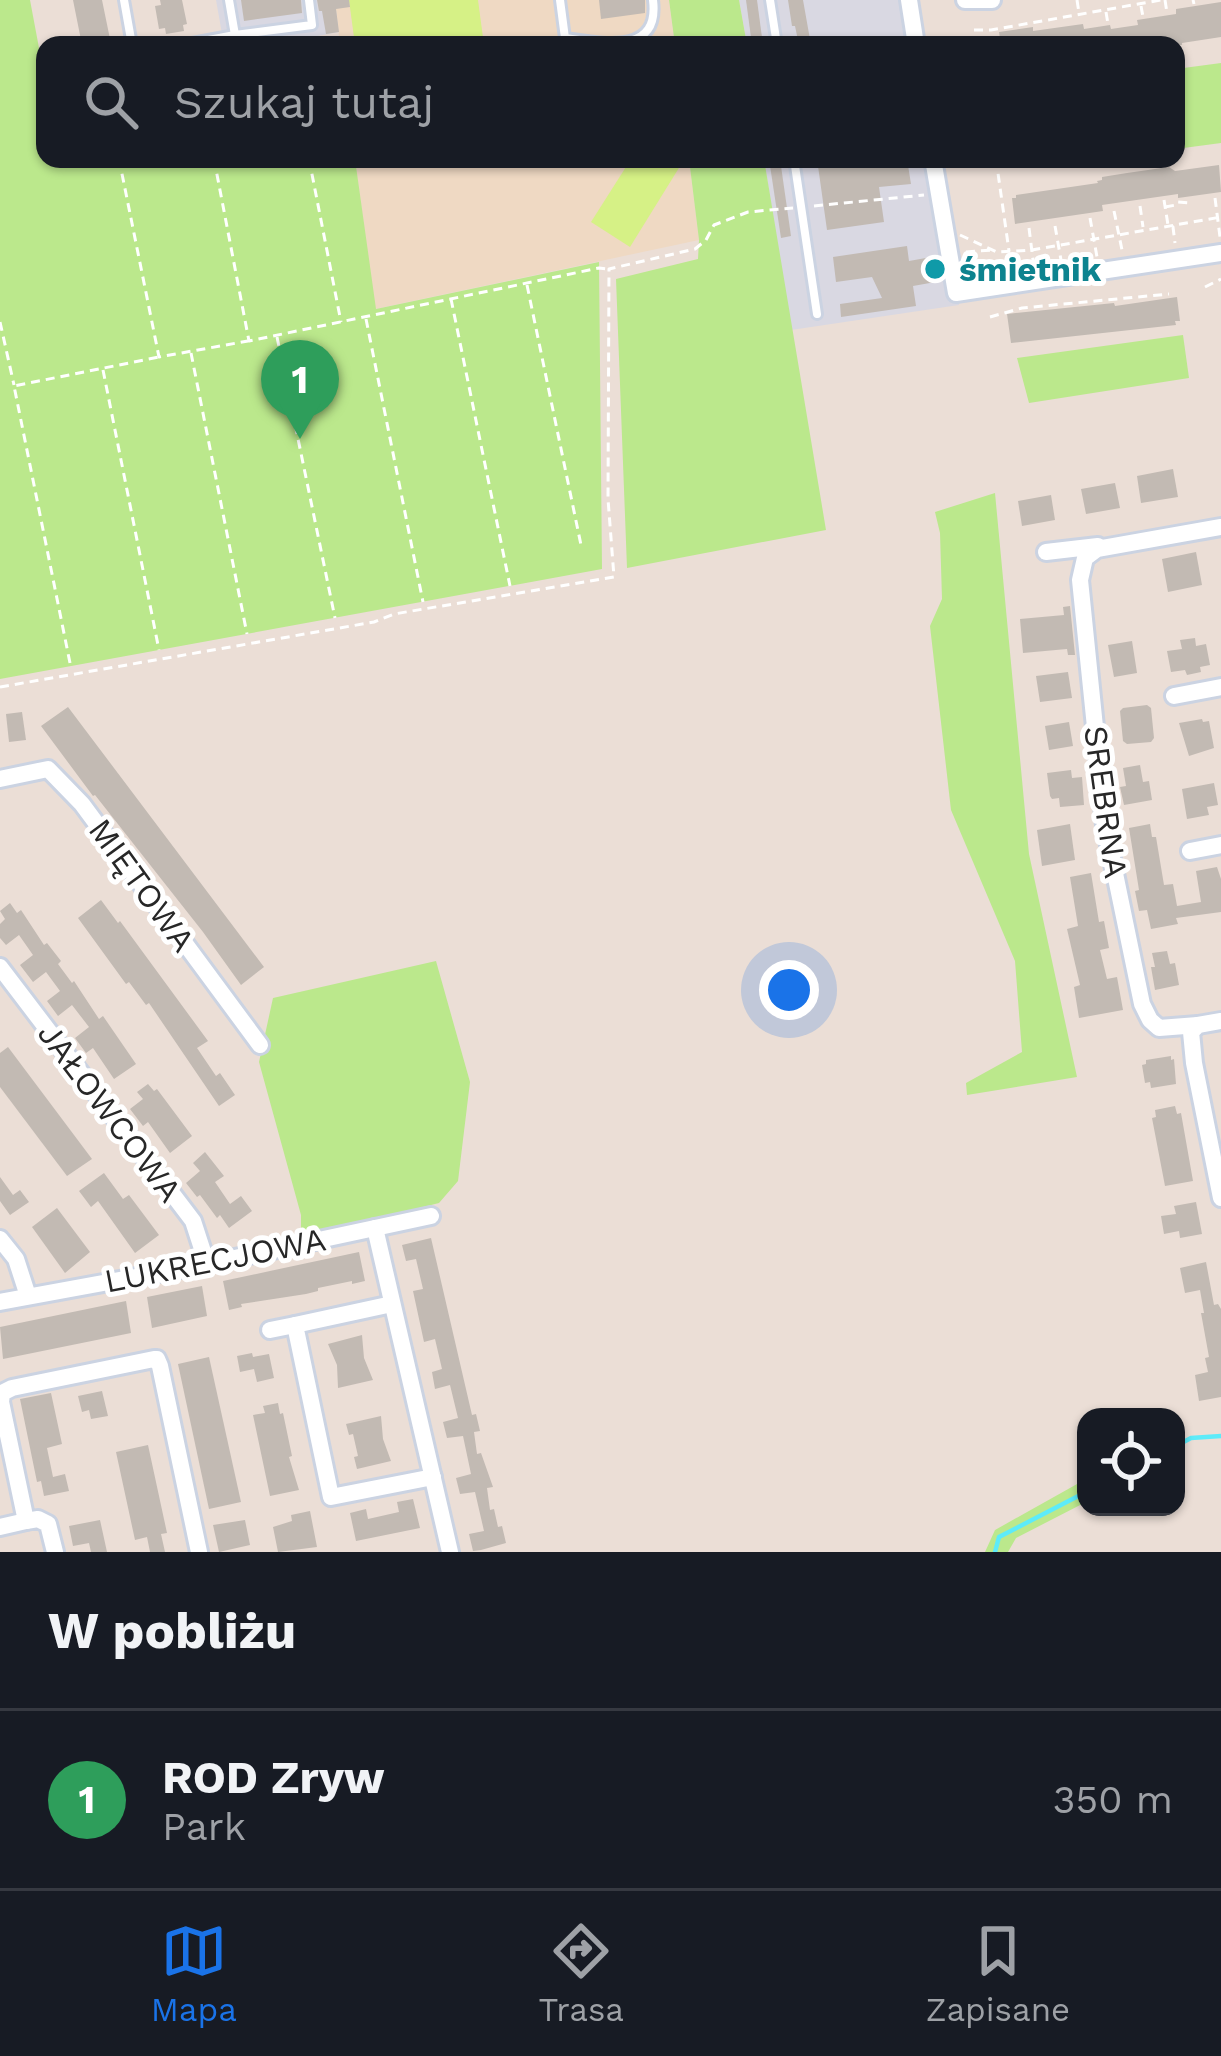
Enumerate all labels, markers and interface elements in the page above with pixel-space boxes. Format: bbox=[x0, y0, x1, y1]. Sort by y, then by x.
search box bbox=[36, 36, 1185, 168]
icon: search bbox=[78, 69, 144, 135]
text: Szukaj tutaj bbox=[174, 76, 434, 129]
place label: śmietnik bbox=[959, 250, 1102, 289]
marker: śmietnik bbox=[922, 256, 948, 282]
pin: 1 bbox=[261, 340, 339, 439]
street label: SREBRNA bbox=[1076, 723, 1136, 881]
street label: MIĘTOWA bbox=[81, 811, 203, 959]
your location bbox=[759, 960, 819, 1020]
street label: JAŁOWCOWA bbox=[30, 1015, 190, 1209]
street label: LUKRECJOWA bbox=[101, 1219, 329, 1301]
map controls bbox=[1077, 1408, 1185, 1516]
button: locate bbox=[1077, 1408, 1185, 1516]
text: W pobliżu bbox=[48, 1601, 296, 1660]
text: ROD Zryw bbox=[162, 1751, 385, 1804]
text: 1 bbox=[79, 1777, 95, 1822]
text: 350 m bbox=[1053, 1777, 1173, 1822]
text: Park bbox=[162, 1804, 246, 1849]
tab: Mapa bbox=[151, 1918, 237, 2029]
tab: Trasa bbox=[539, 1918, 624, 2029]
tab: Zapisane bbox=[926, 1918, 1070, 2029]

